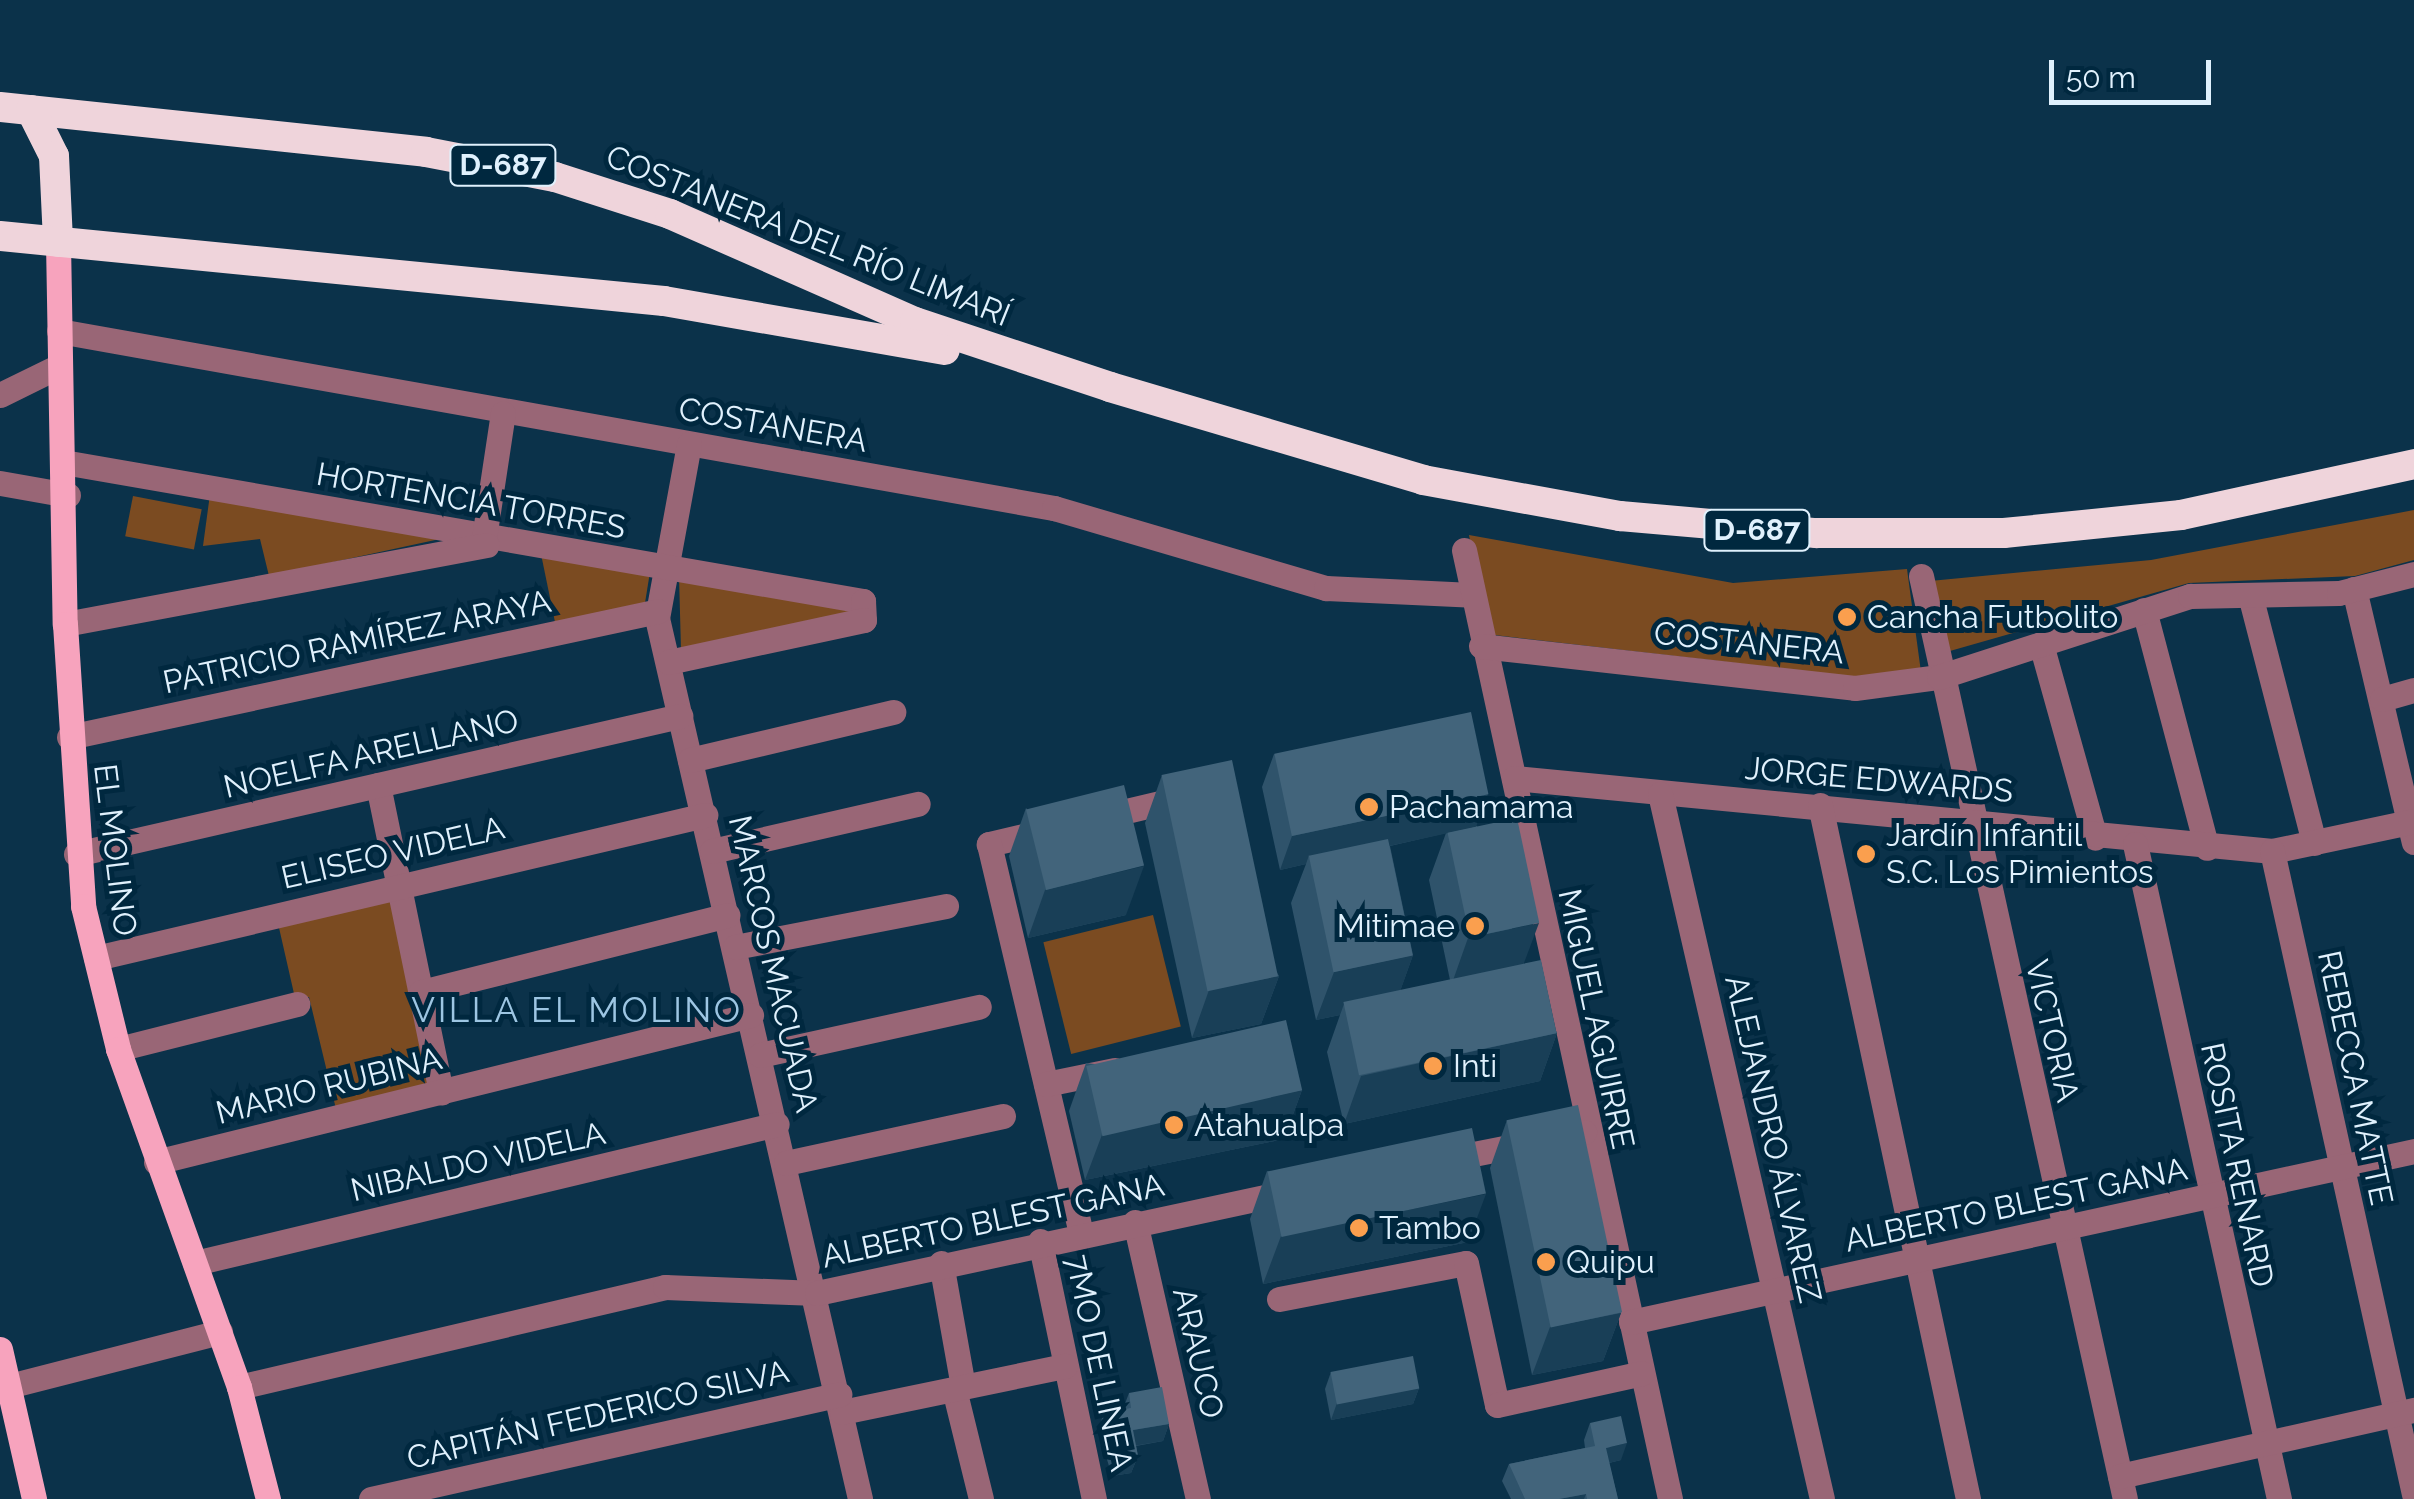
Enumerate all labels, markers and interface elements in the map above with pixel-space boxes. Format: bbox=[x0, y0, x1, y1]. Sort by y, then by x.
scale bar bbox=[2054, 40, 2216, 102]
text: 50 m bbox=[2066, 60, 2136, 95]
street label: COSTANERA DEL RÍO LIMARÍ bbox=[600, 137, 1016, 335]
road number: D-687 bbox=[448, 140, 558, 190]
street label: COSTANERA bbox=[676, 390, 870, 460]
street label: HORTENCIA TORRES bbox=[313, 455, 629, 547]
road number: D-687 bbox=[1702, 505, 1812, 555]
street label: PATRICIO RAMÍREZ ARAYA bbox=[159, 582, 555, 702]
place label: Cancha Futbolito bbox=[1867, 598, 2118, 636]
marker: Cancha Futbolito bbox=[1836, 606, 1858, 628]
street label: COSTANERA bbox=[1652, 614, 1846, 672]
street label: NOELFA ARELLANO bbox=[219, 701, 523, 807]
street label: JORGE EDWARDS bbox=[1743, 749, 2015, 811]
street label: EL MOLINO bbox=[85, 761, 145, 939]
place label: Pachamama bbox=[1389, 788, 1574, 826]
marker: Pachamama bbox=[1358, 796, 1380, 818]
street label: ELISEO VIDELA bbox=[277, 809, 509, 897]
street label: MARCOS MACUADA bbox=[720, 812, 826, 1116]
place label: Jardín Infantil S.C. Los Pimientos bbox=[1886, 817, 2154, 892]
marker: Jardín Infantil S.C. Los Pimientos bbox=[1855, 843, 1877, 865]
street label: MIGUEL AGUIRRE bbox=[1550, 885, 1642, 1153]
place label: Mitimae bbox=[1337, 907, 1455, 945]
marker: Mitimae bbox=[1464, 915, 1486, 937]
street label: REBECCA MATTE bbox=[2309, 947, 2401, 1209]
street label: VICTORIA bbox=[2017, 956, 2087, 1106]
street label: ALEJANDRO ÁLVAREZ bbox=[1717, 971, 1829, 1307]
district label: VILLA EL MOLINO bbox=[410, 989, 744, 1031]
street label: MARIO RUBINA bbox=[212, 1039, 446, 1133]
street label: ROSITA RENARD bbox=[2192, 1039, 2282, 1291]
place label: Inti bbox=[1453, 1047, 1497, 1085]
marker: Inti bbox=[1422, 1055, 1444, 1077]
place label: Atahualpa bbox=[1194, 1106, 1344, 1144]
street label: NIBALDO VIDELA bbox=[346, 1114, 610, 1210]
marker: Atahualpa bbox=[1163, 1114, 1185, 1136]
street label: ALBERTO BLEST GANA bbox=[1841, 1150, 2191, 1260]
street label: ALBERTO BLEST GANA bbox=[818, 1166, 1168, 1276]
place label: Tambo bbox=[1379, 1209, 1481, 1247]
marker: Tambo bbox=[1348, 1217, 1370, 1239]
place label: Quipu bbox=[1566, 1243, 1655, 1281]
street label: 7MO DE LINEA bbox=[1057, 1251, 1141, 1475]
marker: Quipu bbox=[1535, 1251, 1557, 1273]
street label: ARAUCO bbox=[1164, 1284, 1232, 1422]
street label: CAPITÁN FEDERICO SILVA bbox=[403, 1352, 793, 1478]

